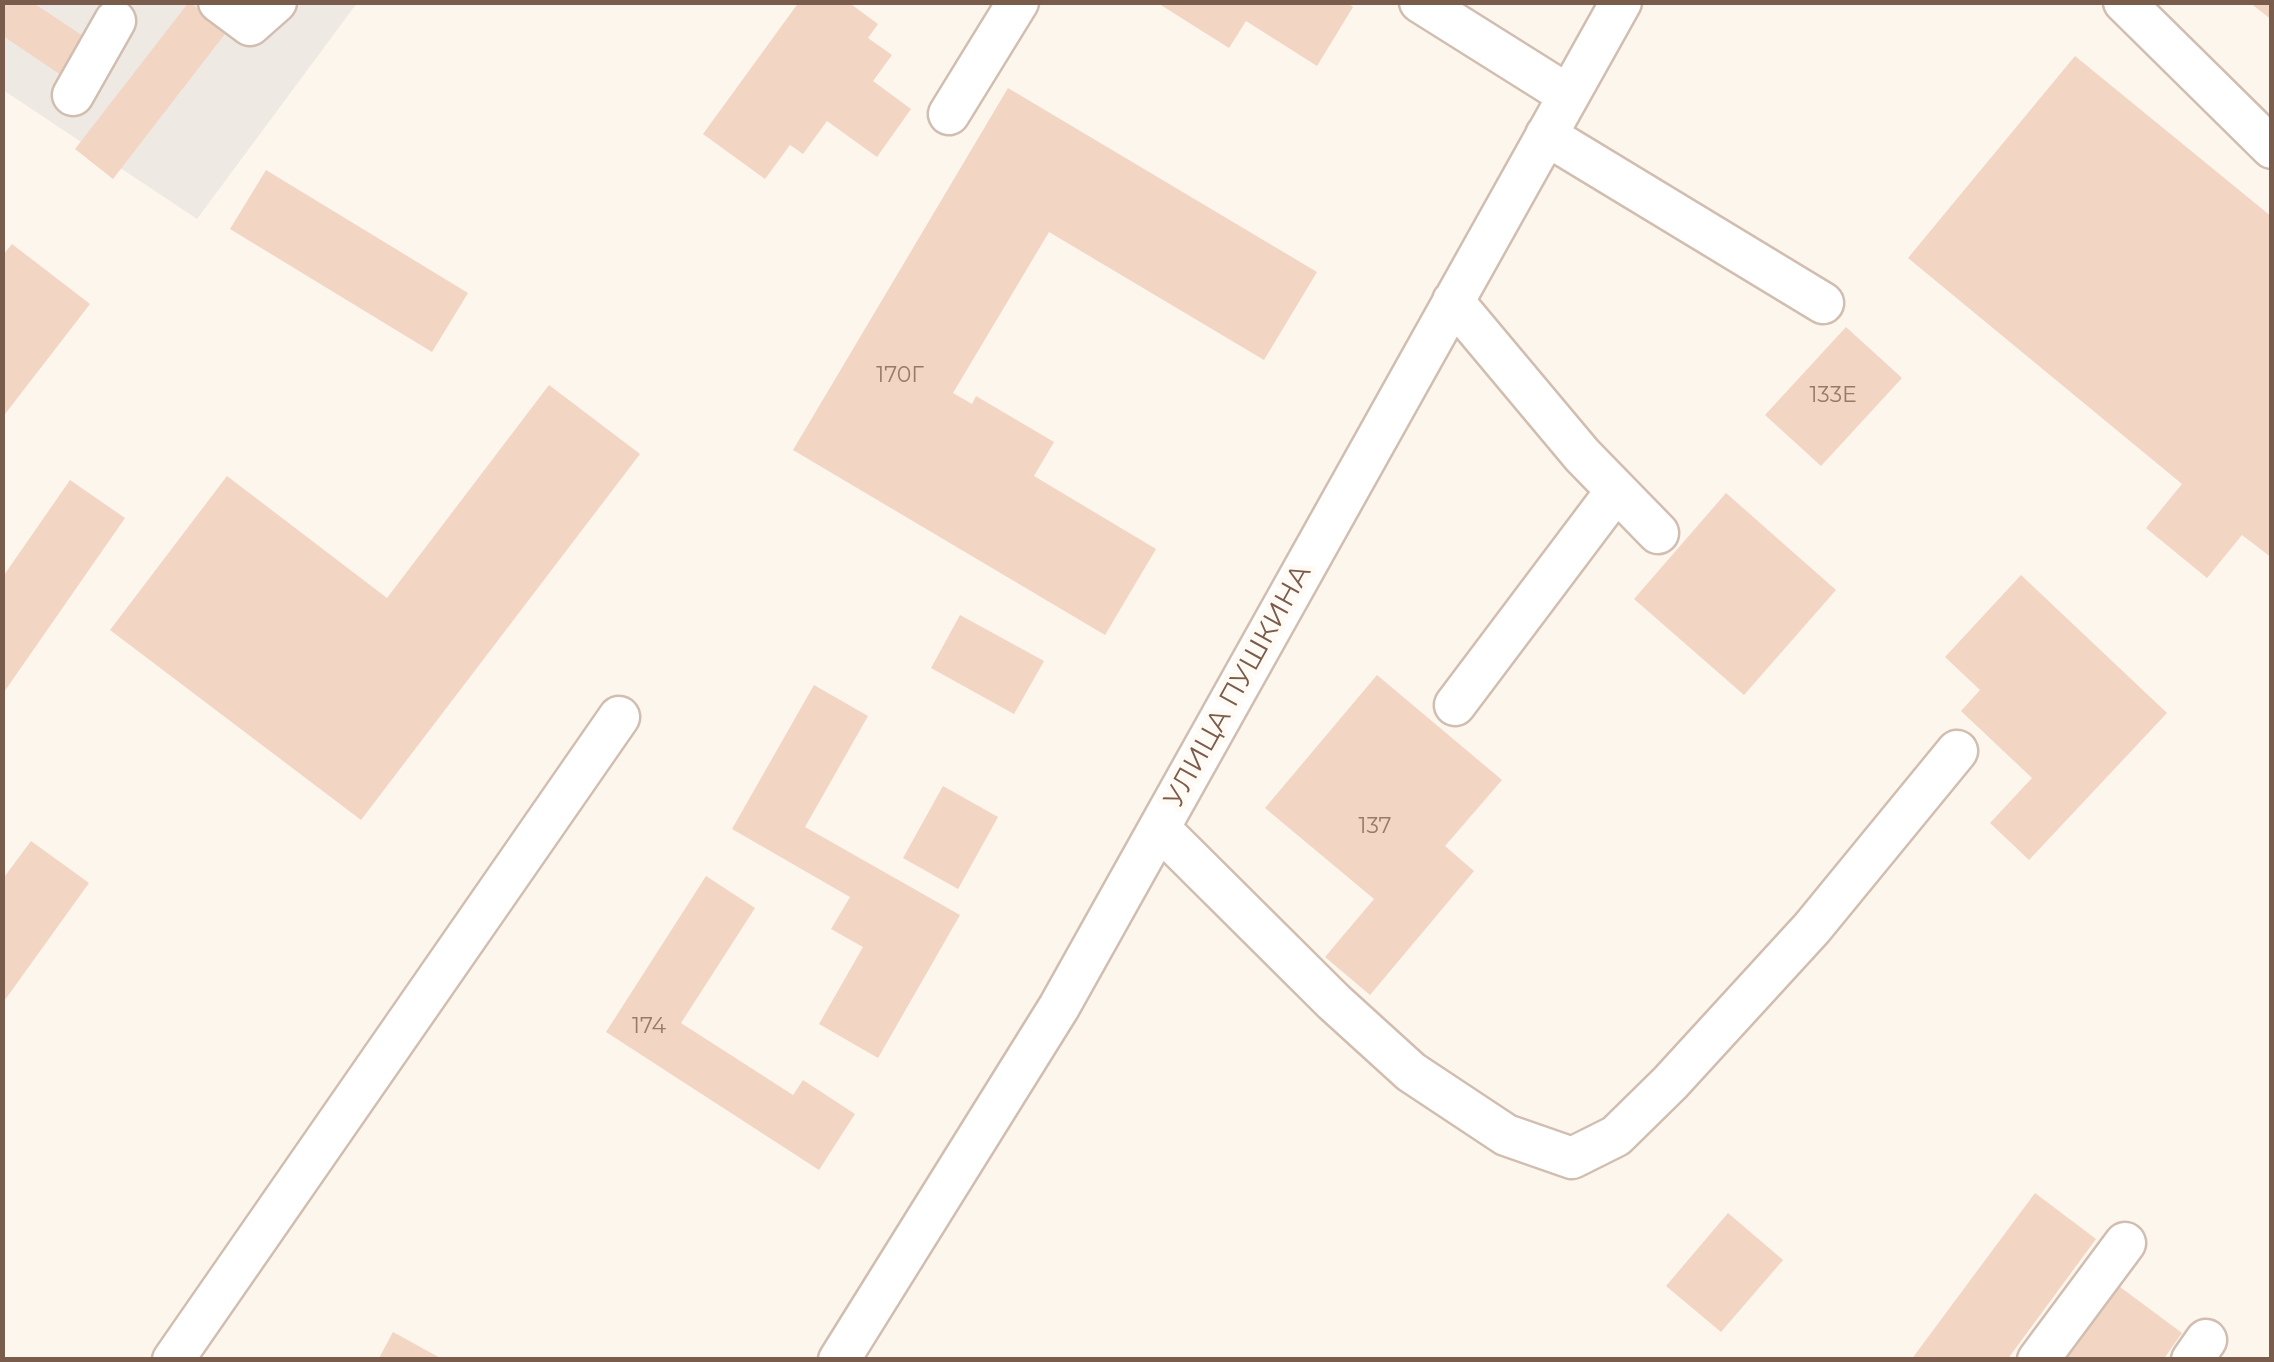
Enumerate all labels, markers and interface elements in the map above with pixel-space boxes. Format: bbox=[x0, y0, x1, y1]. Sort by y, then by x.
house number: 170Г bbox=[876, 363, 924, 389]
house number: 133Е bbox=[1809, 383, 1857, 409]
street label: УЛИЦА ПУШКИНА bbox=[1157, 559, 1319, 813]
house number: 137 bbox=[1358, 814, 1392, 840]
house number: 174 bbox=[632, 1014, 666, 1040]

